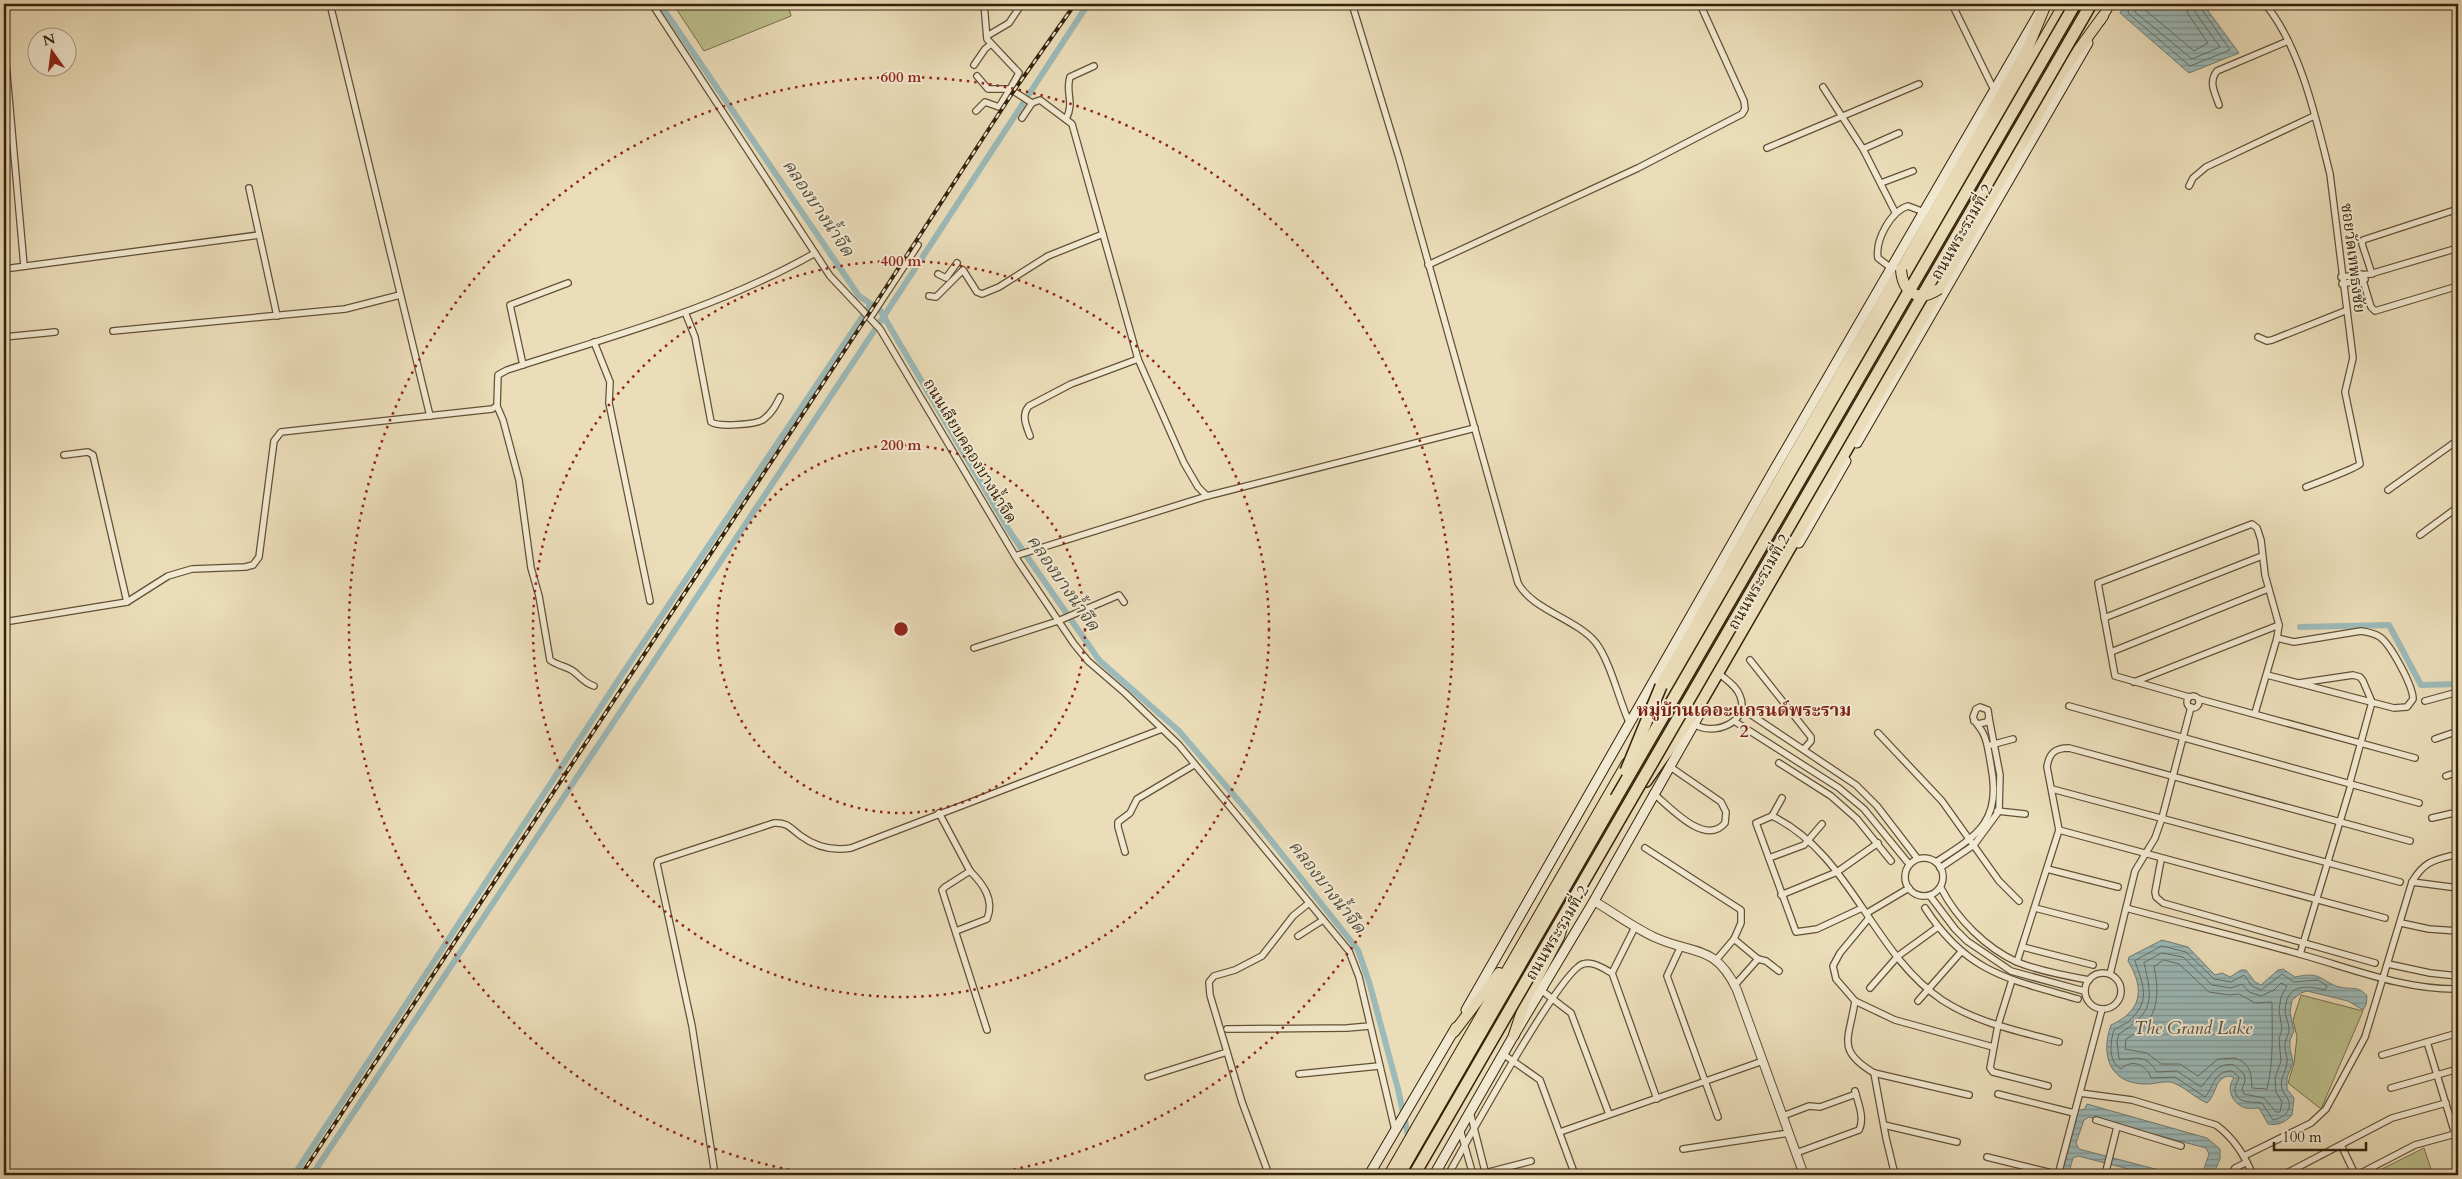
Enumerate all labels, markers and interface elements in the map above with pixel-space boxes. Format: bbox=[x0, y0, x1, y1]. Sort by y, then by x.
north arrow bbox=[28, 28, 78, 78]
text: N bbox=[41, 29, 57, 51]
text: 600 m bbox=[881, 67, 922, 87]
water label: คลองบางน้ำจืด bbox=[776, 153, 862, 262]
street label: ถนนพระรามที่ 2 bbox=[1925, 180, 1998, 284]
street label: ซอยวัดเทพธงชัย bbox=[2335, 202, 2371, 314]
text: 400 m bbox=[881, 251, 922, 271]
street label: ถนนเลียบคลองบางน้ำจืด bbox=[918, 374, 1023, 528]
text: 200 m bbox=[881, 435, 922, 455]
water label: คลองบางน้ำจืด bbox=[1020, 529, 1107, 637]
street label: ถนนพระรามที่ 2 bbox=[1722, 530, 1795, 634]
centre of rings bbox=[892, 620, 910, 638]
district label: หมู่บ้านเดอะแกรนด์พระราม 2 bbox=[1637, 698, 1851, 744]
water label: คลองบางน้ำจืด bbox=[1282, 834, 1373, 939]
street label: ถนนพระรามที่ 2 bbox=[1519, 881, 1594, 985]
water label: The Grand Lake bbox=[2134, 1016, 2253, 1041]
scale bar bbox=[2274, 1119, 2367, 1151]
text: 100 m bbox=[2282, 1127, 2322, 1147]

